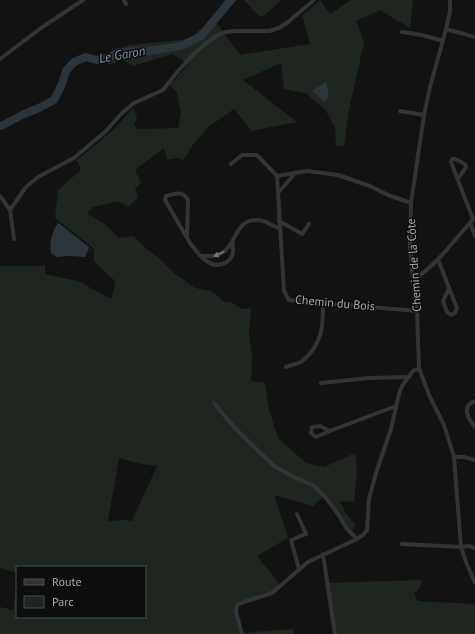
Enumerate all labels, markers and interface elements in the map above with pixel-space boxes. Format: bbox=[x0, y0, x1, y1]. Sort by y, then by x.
water label: Le Garon bbox=[98, 42, 147, 67]
street label: Chemin de la Côte bbox=[403, 218, 424, 312]
one-way arrow bbox=[213, 251, 225, 257]
street label: Chemin du Bois bbox=[295, 292, 376, 313]
legend bbox=[16, 566, 146, 618]
text: Route bbox=[52, 574, 82, 589]
text: Parc bbox=[52, 594, 74, 609]

